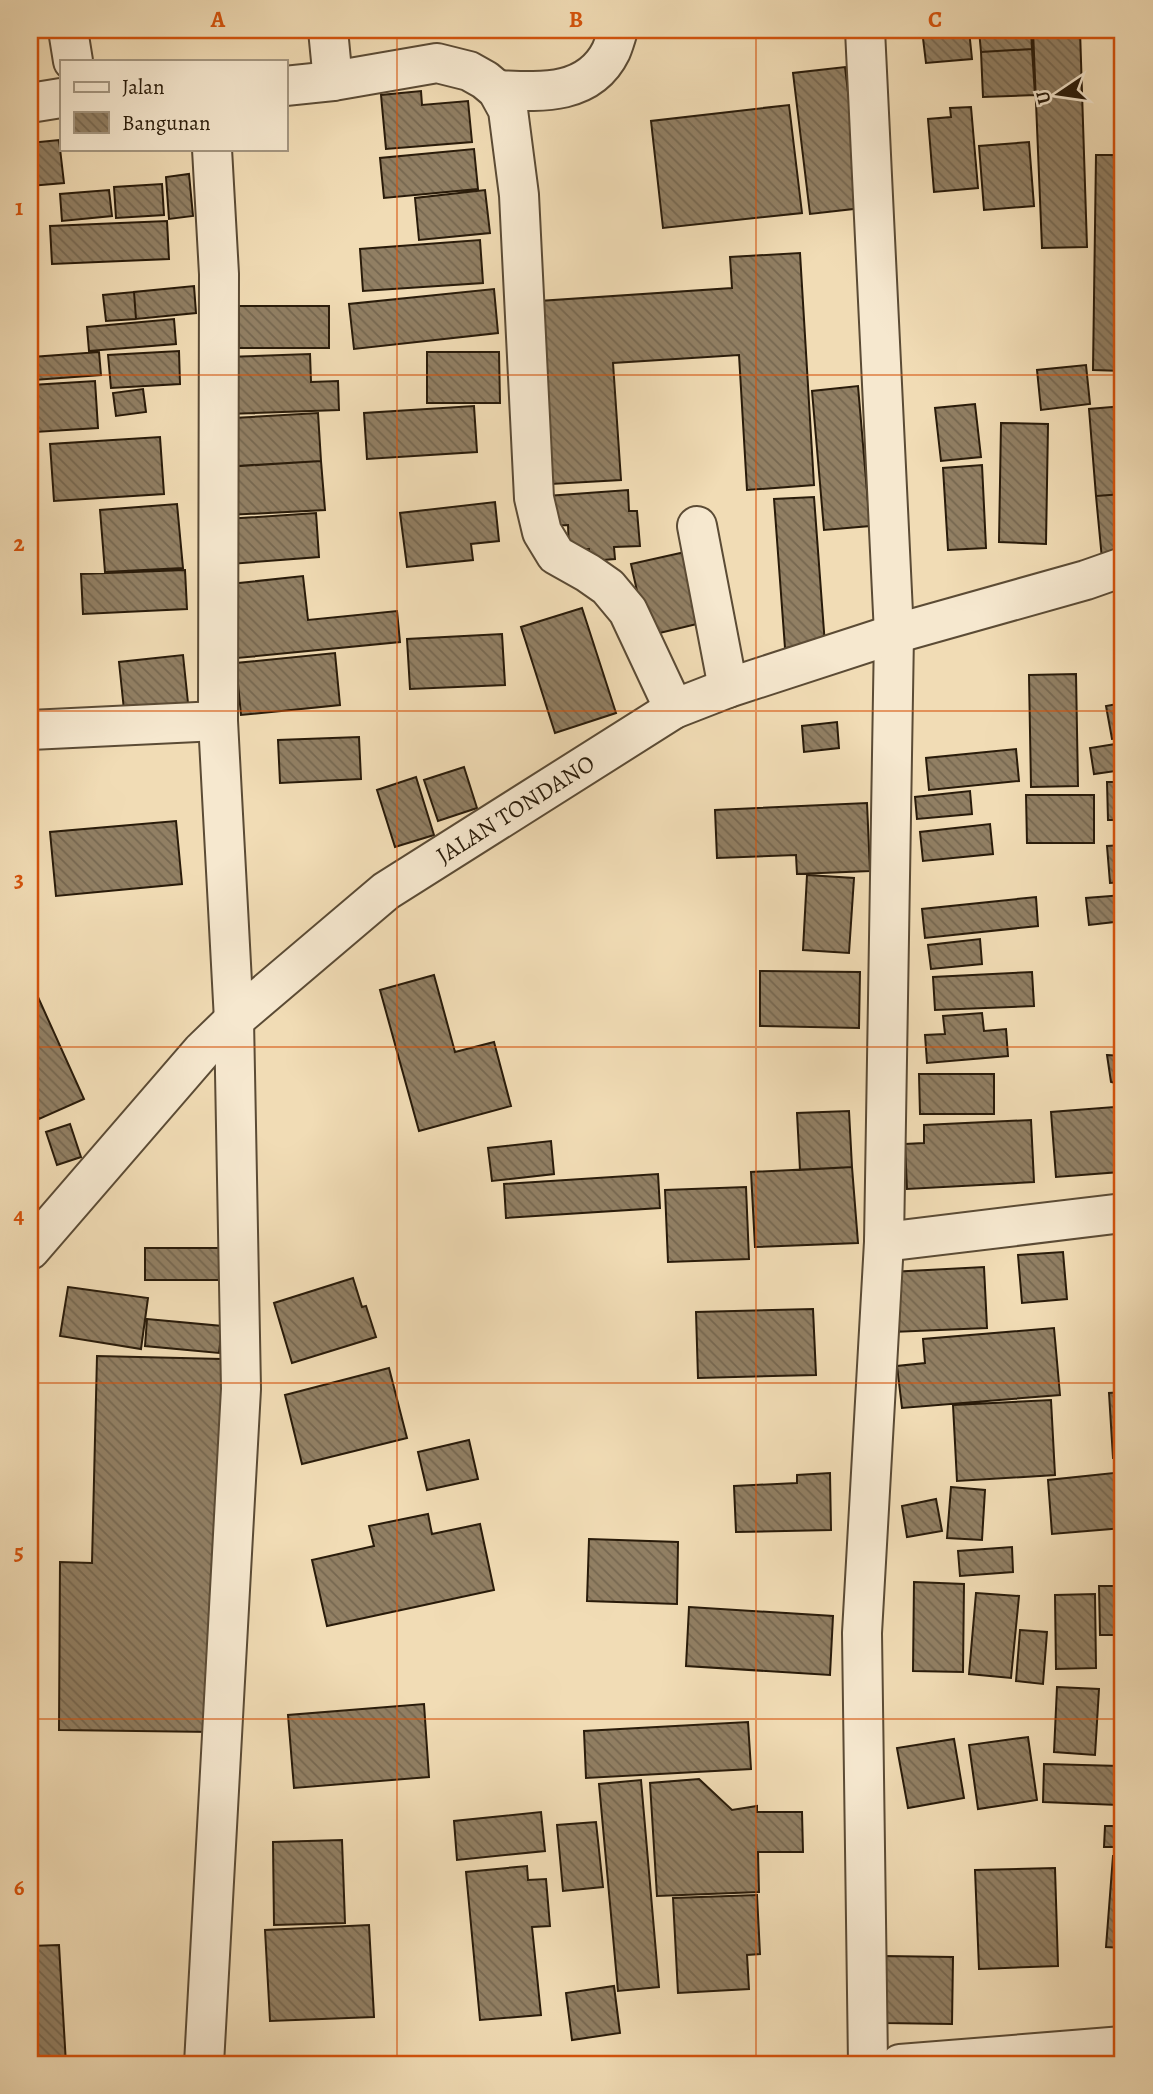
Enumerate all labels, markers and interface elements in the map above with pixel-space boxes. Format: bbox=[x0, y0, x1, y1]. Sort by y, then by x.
text: A bbox=[210, 4, 226, 35]
text: B bbox=[569, 4, 583, 35]
text: C bbox=[928, 4, 942, 35]
legend bbox=[60, 60, 287, 150]
north arrow bbox=[1024, 60, 1094, 130]
text: Jalan bbox=[122, 73, 164, 101]
text: U bbox=[1029, 88, 1057, 107]
text: Bangunan bbox=[122, 109, 211, 137]
text: 1 bbox=[15, 192, 23, 223]
text: 2 bbox=[13, 528, 25, 559]
street label: JALAN TONDANO bbox=[430, 747, 601, 871]
text: 3 bbox=[14, 864, 24, 895]
text: 4 bbox=[14, 1200, 25, 1231]
text: 5 bbox=[14, 1536, 24, 1567]
text: 6 bbox=[14, 1872, 25, 1903]

